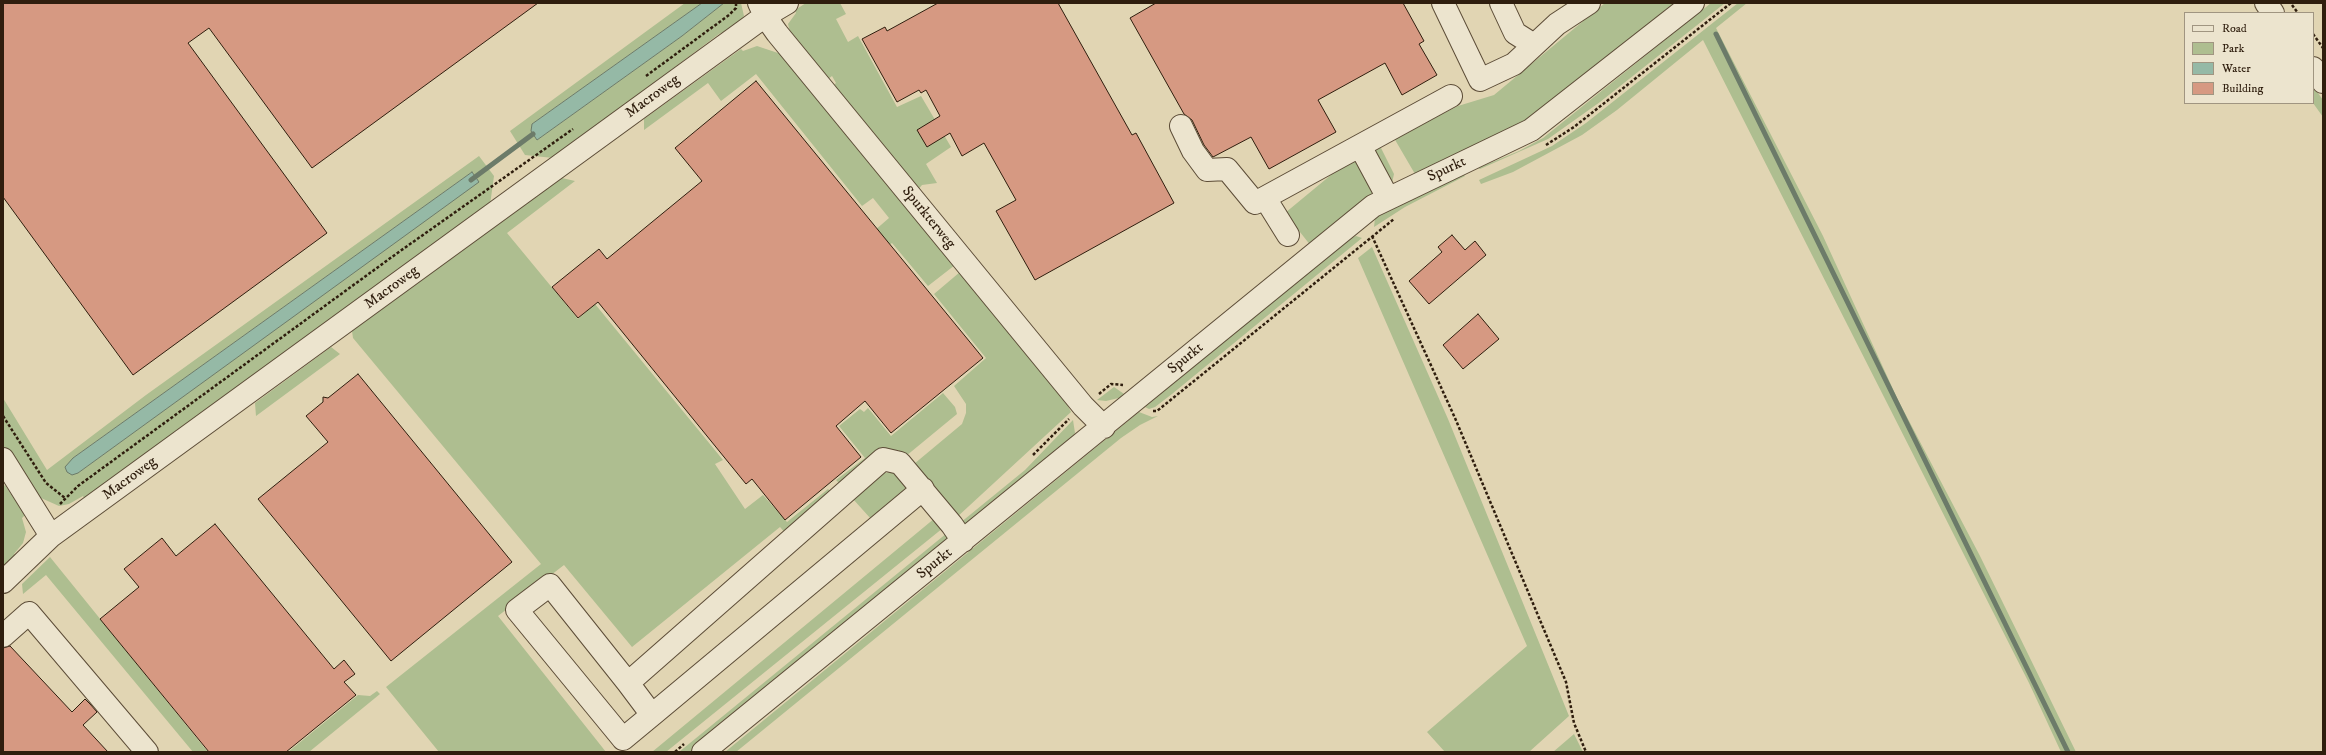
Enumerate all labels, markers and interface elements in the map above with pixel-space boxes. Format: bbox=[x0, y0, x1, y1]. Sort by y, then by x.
legend bbox=[2184, 12, 2314, 104]
text: Road bbox=[2222, 21, 2247, 36]
text: Park bbox=[2222, 41, 2244, 56]
text: Water bbox=[2222, 61, 2251, 76]
street label: Macroweg bbox=[622, 71, 684, 123]
text: Building bbox=[2222, 81, 2263, 96]
street label: Spurkt bbox=[1425, 153, 1469, 187]
street label: Spurkterweg bbox=[897, 183, 959, 253]
street label: Macroweg bbox=[361, 262, 423, 314]
street label: Spurkt bbox=[1165, 339, 1207, 379]
street label: Macroweg bbox=[99, 453, 161, 505]
street label: Spurkt bbox=[914, 544, 956, 584]

